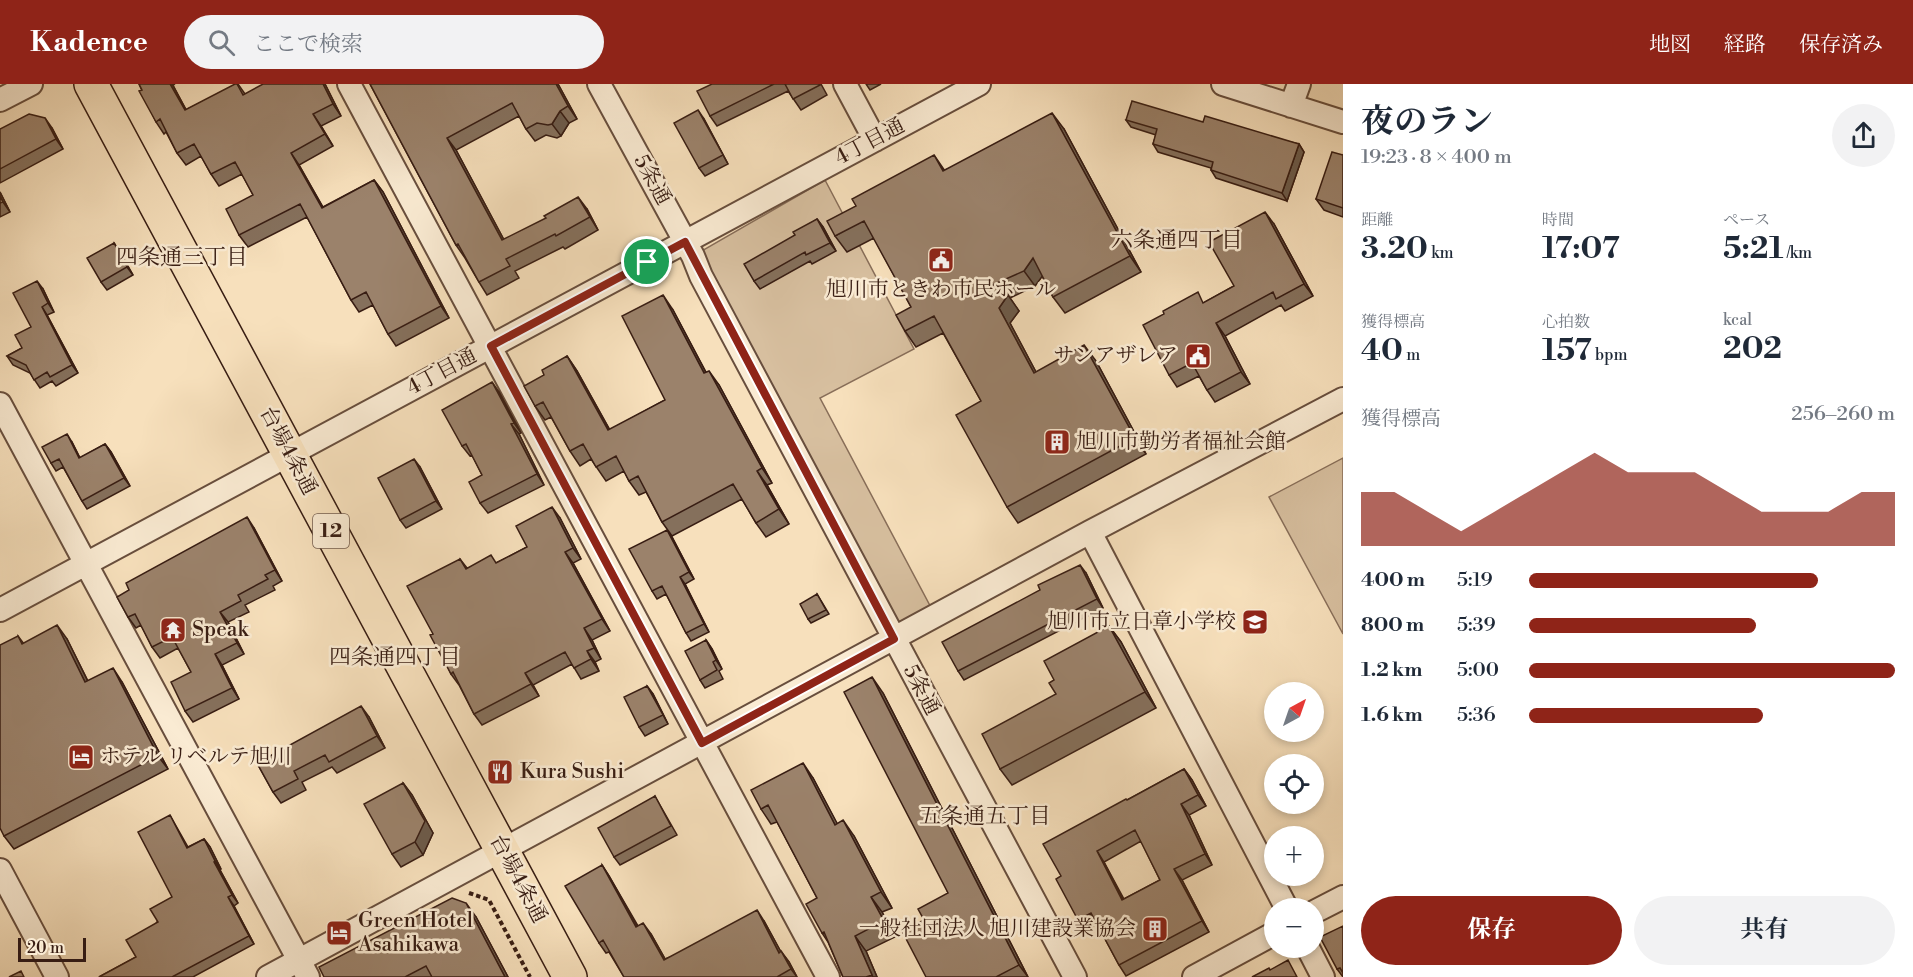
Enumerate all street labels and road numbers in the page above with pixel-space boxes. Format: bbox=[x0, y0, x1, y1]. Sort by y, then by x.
street label: 4丁目通 bbox=[831, 113, 909, 171]
street label: 5条通 bbox=[628, 150, 676, 210]
street label: 4丁目通 bbox=[403, 343, 481, 401]
street label: 台場4条通 bbox=[254, 402, 322, 500]
road number: 12 bbox=[313, 514, 349, 548]
street label: 5条通 bbox=[897, 660, 945, 720]
street label: 台場4条通 bbox=[484, 830, 552, 928]

